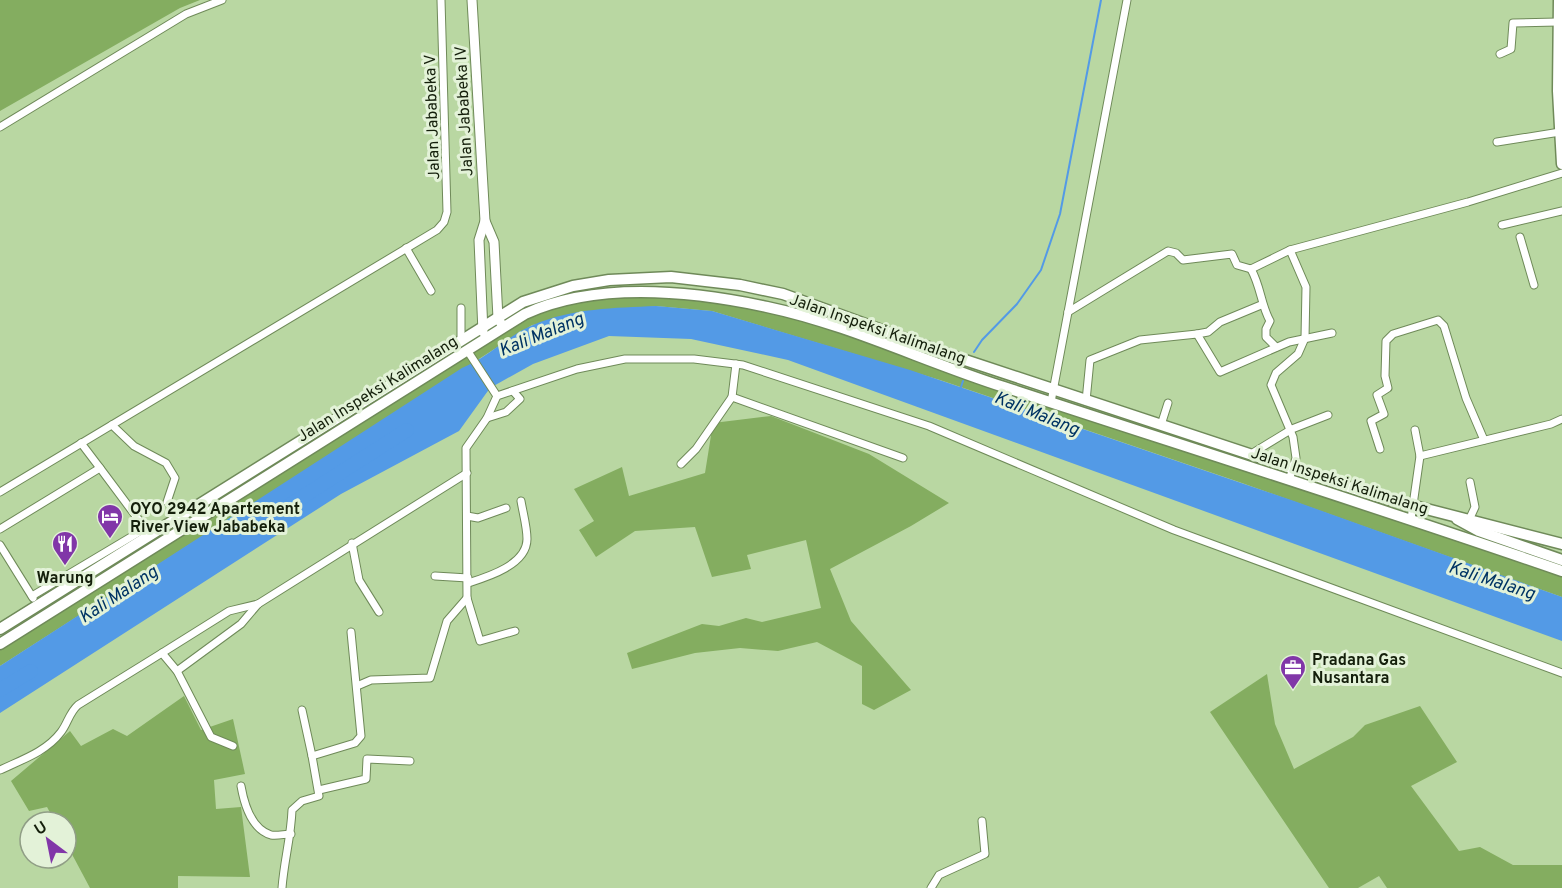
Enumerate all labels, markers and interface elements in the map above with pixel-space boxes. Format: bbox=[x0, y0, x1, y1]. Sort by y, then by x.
street label: Jalan Jababeka IV bbox=[452, 45, 478, 177]
street label: Jalan Jababeka V bbox=[421, 54, 445, 180]
street label: Jalan Inspeksi Kalimalang bbox=[786, 290, 968, 370]
water label: Kali Malang bbox=[496, 308, 588, 363]
street label: Jalan Inspeksi Kalimalang bbox=[294, 332, 462, 447]
water label: Kali Malang bbox=[991, 387, 1082, 442]
street label: Jalan Inspeksi Kalimalang bbox=[1248, 444, 1431, 520]
place label: OYO 2942 Apartement River View Jababeka bbox=[130, 500, 300, 538]
hotel icon: OYO 2942 Apartement River View Jababeka bbox=[95, 502, 125, 540]
restaurant icon: Warung bbox=[50, 529, 80, 567]
water label: Kali Malang bbox=[1445, 557, 1538, 606]
water label: Kali Malang bbox=[75, 561, 163, 629]
place label: Warung bbox=[37, 569, 93, 589]
place label: Pradana Gas Nusantara bbox=[1312, 651, 1406, 689]
office icon: Pradana Gas Nusantara bbox=[1278, 653, 1308, 691]
north arrow bbox=[18, 810, 78, 870]
text: U bbox=[31, 817, 51, 840]

